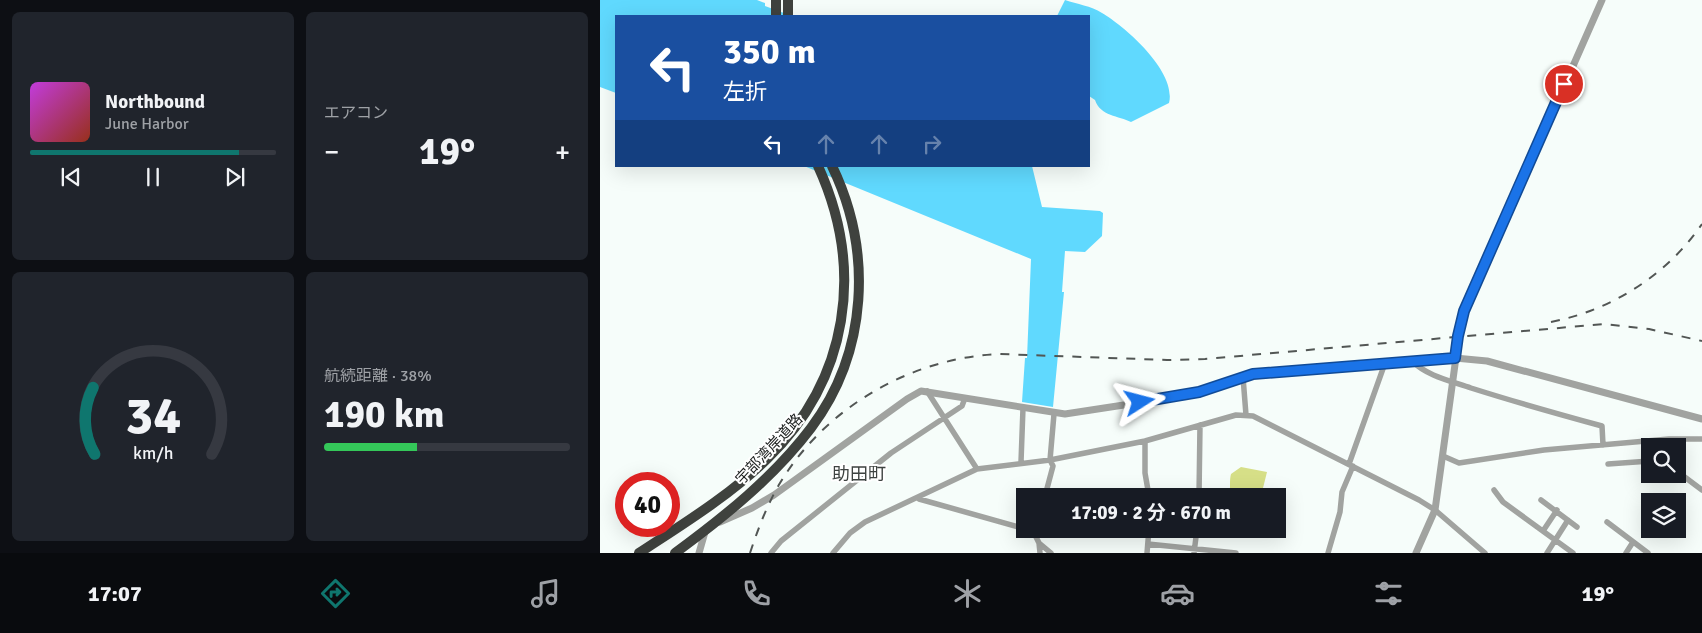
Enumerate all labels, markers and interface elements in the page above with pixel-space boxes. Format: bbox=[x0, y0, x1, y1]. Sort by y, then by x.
text: 350 m bbox=[723, 30, 816, 73]
icon: left bbox=[640, 35, 705, 100]
pin bbox=[1543, 63, 1585, 105]
icon: arrive bbox=[1550, 70, 1578, 98]
text: 左折 bbox=[723, 78, 767, 105]
text: Northbound bbox=[105, 90, 205, 114]
text: エアコン bbox=[324, 103, 388, 123]
text: June Harbor bbox=[105, 114, 189, 134]
text: 19° bbox=[419, 128, 475, 175]
icon: left bbox=[759, 130, 787, 158]
icon: ahead bbox=[812, 130, 840, 158]
icon: ahead bbox=[865, 130, 893, 158]
icon: right bbox=[918, 130, 946, 158]
text: − bbox=[324, 135, 339, 169]
text: + bbox=[555, 135, 570, 169]
icon: previous bbox=[57, 163, 85, 191]
icon: pause bbox=[139, 163, 167, 191]
icon: next bbox=[221, 163, 249, 191]
text: 航続距離 · 38% bbox=[324, 366, 432, 386]
position arrow bbox=[1113, 375, 1165, 427]
text: 34 bbox=[125, 384, 181, 448]
text: 190 km bbox=[324, 391, 445, 438]
street label: 宇部湾岸道路 bbox=[732, 410, 806, 488]
map controls bbox=[1641, 438, 1686, 538]
button: search bbox=[1641, 438, 1686, 483]
text: km/h bbox=[133, 442, 173, 464]
district label: 助田町 bbox=[832, 463, 886, 485]
speed limit sign: 40 bbox=[615, 472, 680, 537]
button: layers bbox=[1641, 493, 1686, 538]
text: 17:09 · 2 分 · 670 m bbox=[1071, 501, 1231, 525]
icon: directions bbox=[318, 576, 353, 611]
icon: music bbox=[528, 576, 563, 611]
icon: phone bbox=[739, 576, 774, 611]
icon: climate bbox=[950, 576, 985, 611]
icon: car bbox=[1160, 576, 1195, 611]
icon: filters bbox=[1371, 576, 1406, 611]
text: 17:07 bbox=[88, 580, 142, 607]
text: 19° bbox=[1582, 580, 1614, 607]

